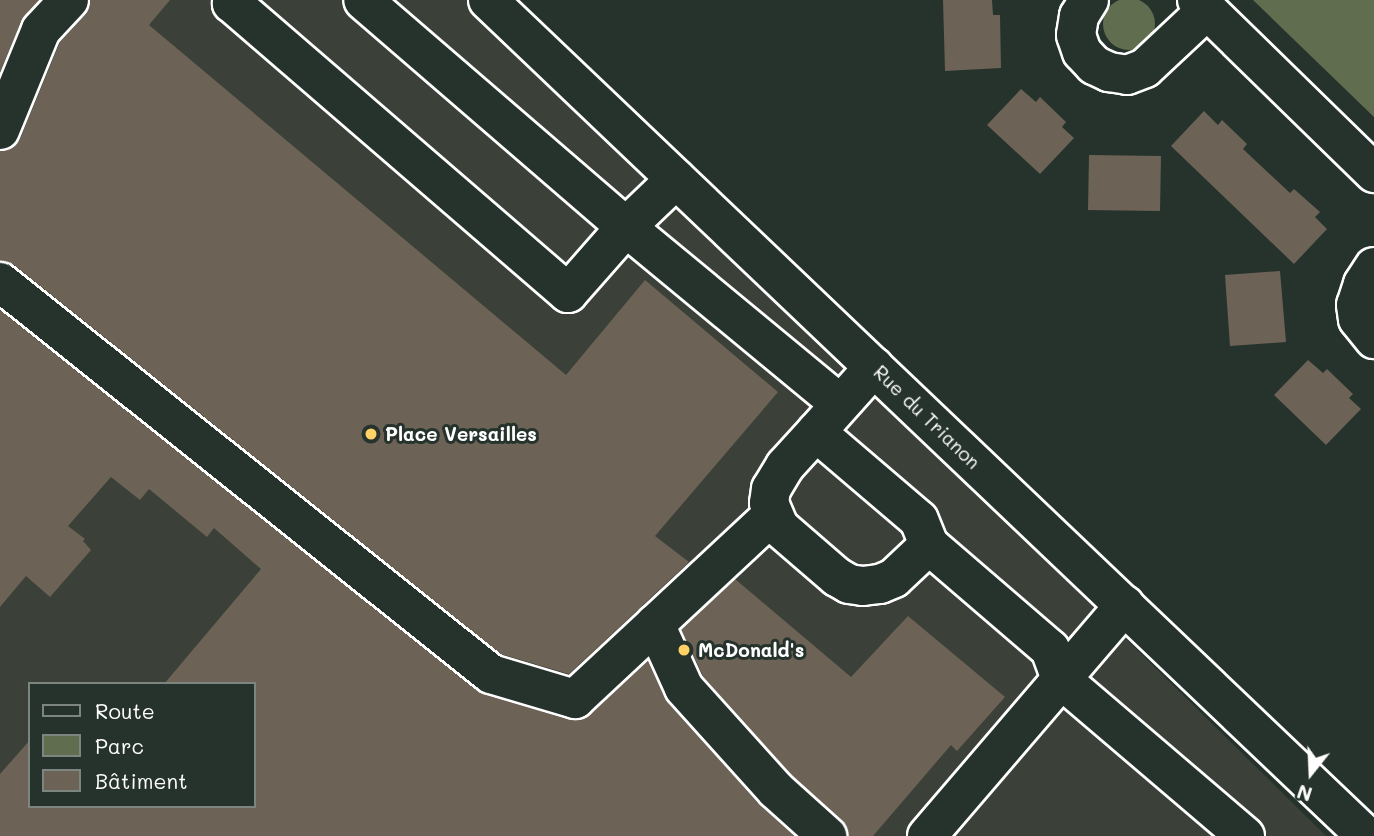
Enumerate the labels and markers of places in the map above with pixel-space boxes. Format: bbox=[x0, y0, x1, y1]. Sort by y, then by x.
place label: Place Versailles bbox=[385, 423, 537, 445]
marker: Place Versailles bbox=[363, 426, 379, 442]
place label: McDonald's bbox=[698, 639, 804, 661]
marker: McDonald's bbox=[676, 642, 692, 658]

